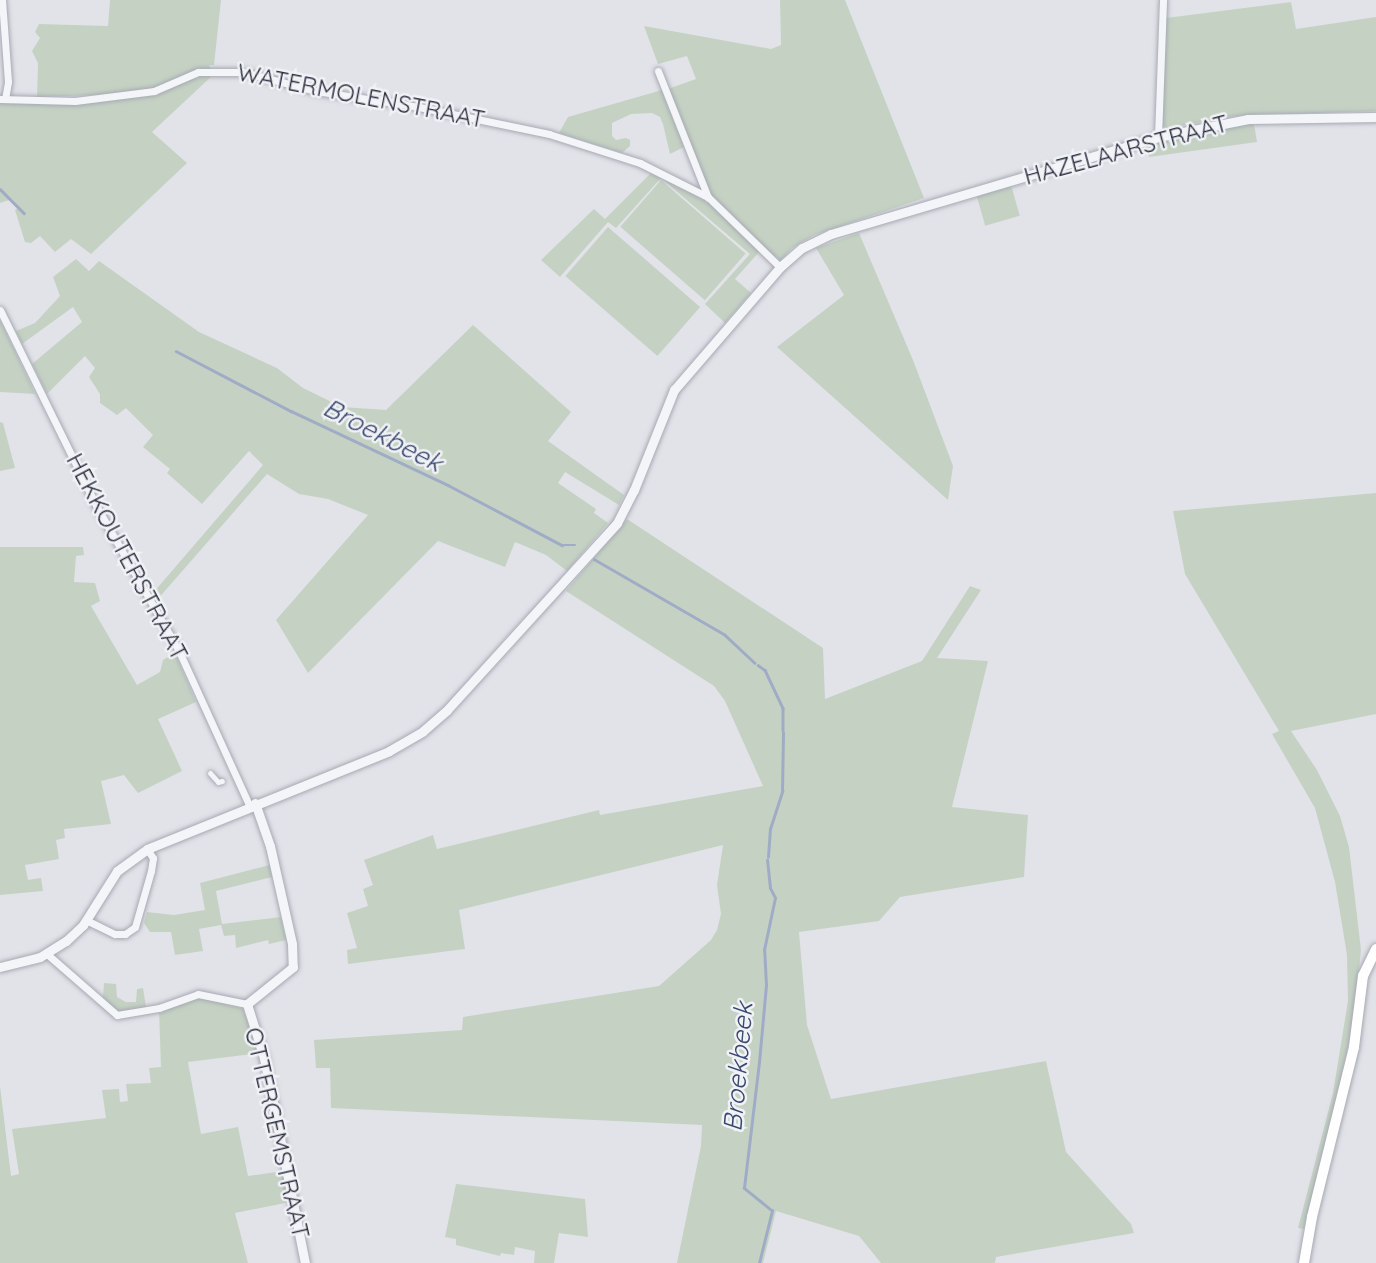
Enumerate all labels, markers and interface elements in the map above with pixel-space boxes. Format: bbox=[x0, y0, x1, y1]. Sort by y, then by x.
street label: WATERMOLENSTRAAT bbox=[235, 58, 487, 134]
street label: HAZELAARSTRAAT bbox=[1021, 109, 1231, 191]
water label: Broekbeek bbox=[318, 392, 448, 478]
street label: HEKKOUTERSTRAAT bbox=[60, 448, 194, 666]
water label: Broekbeek bbox=[717, 1001, 759, 1133]
street label: OTTERGEMSTRAAT bbox=[239, 1025, 315, 1241]

